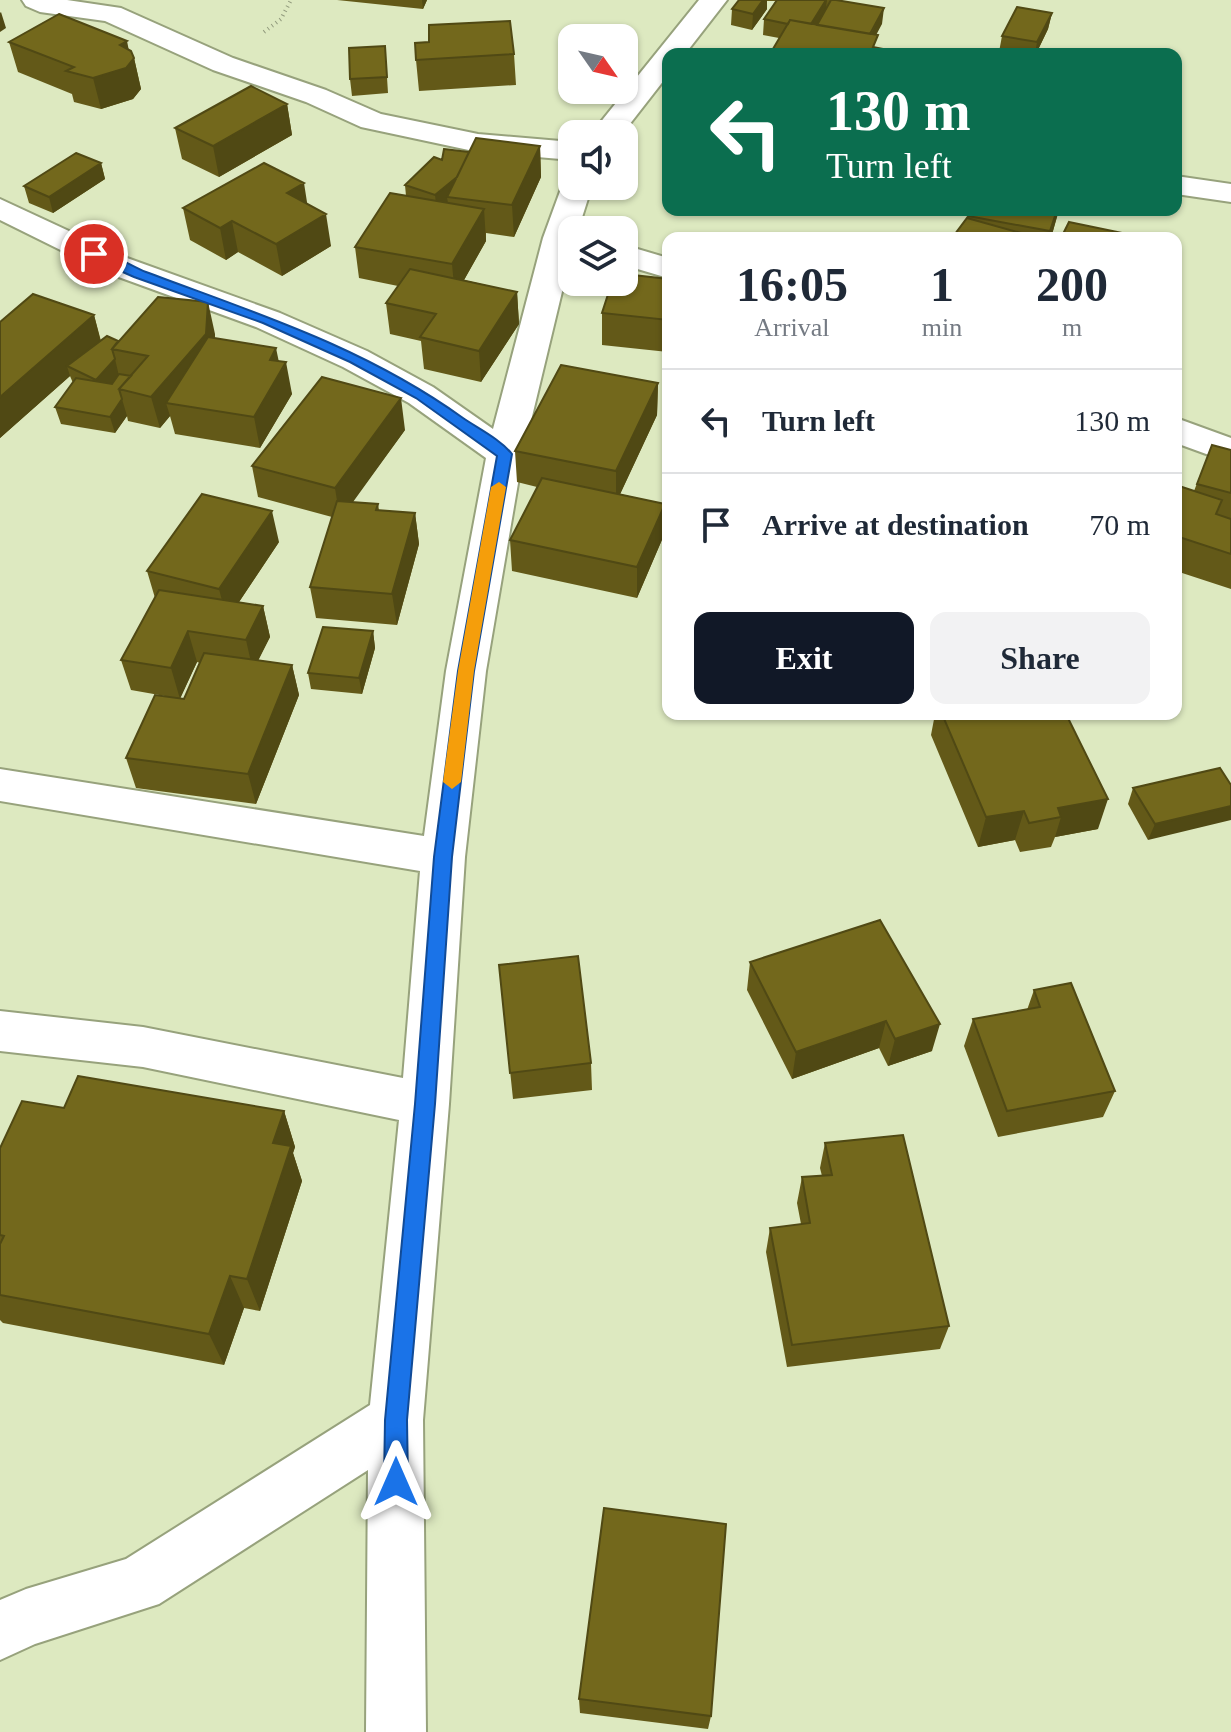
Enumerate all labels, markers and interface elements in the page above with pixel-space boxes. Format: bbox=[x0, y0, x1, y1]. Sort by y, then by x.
north arrow bbox=[558, 24, 638, 104]
map controls bbox=[558, 24, 638, 296]
icon: left bbox=[694, 80, 798, 184]
text: 130 m bbox=[826, 80, 971, 142]
button: sound bbox=[558, 120, 638, 200]
text: Turn left bbox=[826, 146, 952, 186]
button: layers bbox=[558, 216, 638, 296]
pin bbox=[60, 220, 128, 288]
icon: arrive bbox=[72, 232, 116, 276]
text: 16:05 bbox=[736, 258, 848, 311]
text: 1 bbox=[930, 258, 954, 311]
text: 200 bbox=[1036, 258, 1108, 311]
text: Arrival bbox=[754, 313, 829, 342]
text: min bbox=[922, 313, 962, 342]
text: m bbox=[1062, 313, 1082, 342]
icon: left bbox=[694, 399, 738, 443]
text: Turn left bbox=[762, 404, 875, 437]
text: 130 m bbox=[1074, 404, 1150, 437]
icon: arrive bbox=[694, 503, 738, 547]
text: Arrive at destination bbox=[762, 508, 1029, 541]
text: 70 m bbox=[1089, 508, 1150, 541]
button: Exit bbox=[694, 612, 914, 704]
button: Share bbox=[930, 612, 1150, 704]
position arrow bbox=[354, 1440, 438, 1524]

